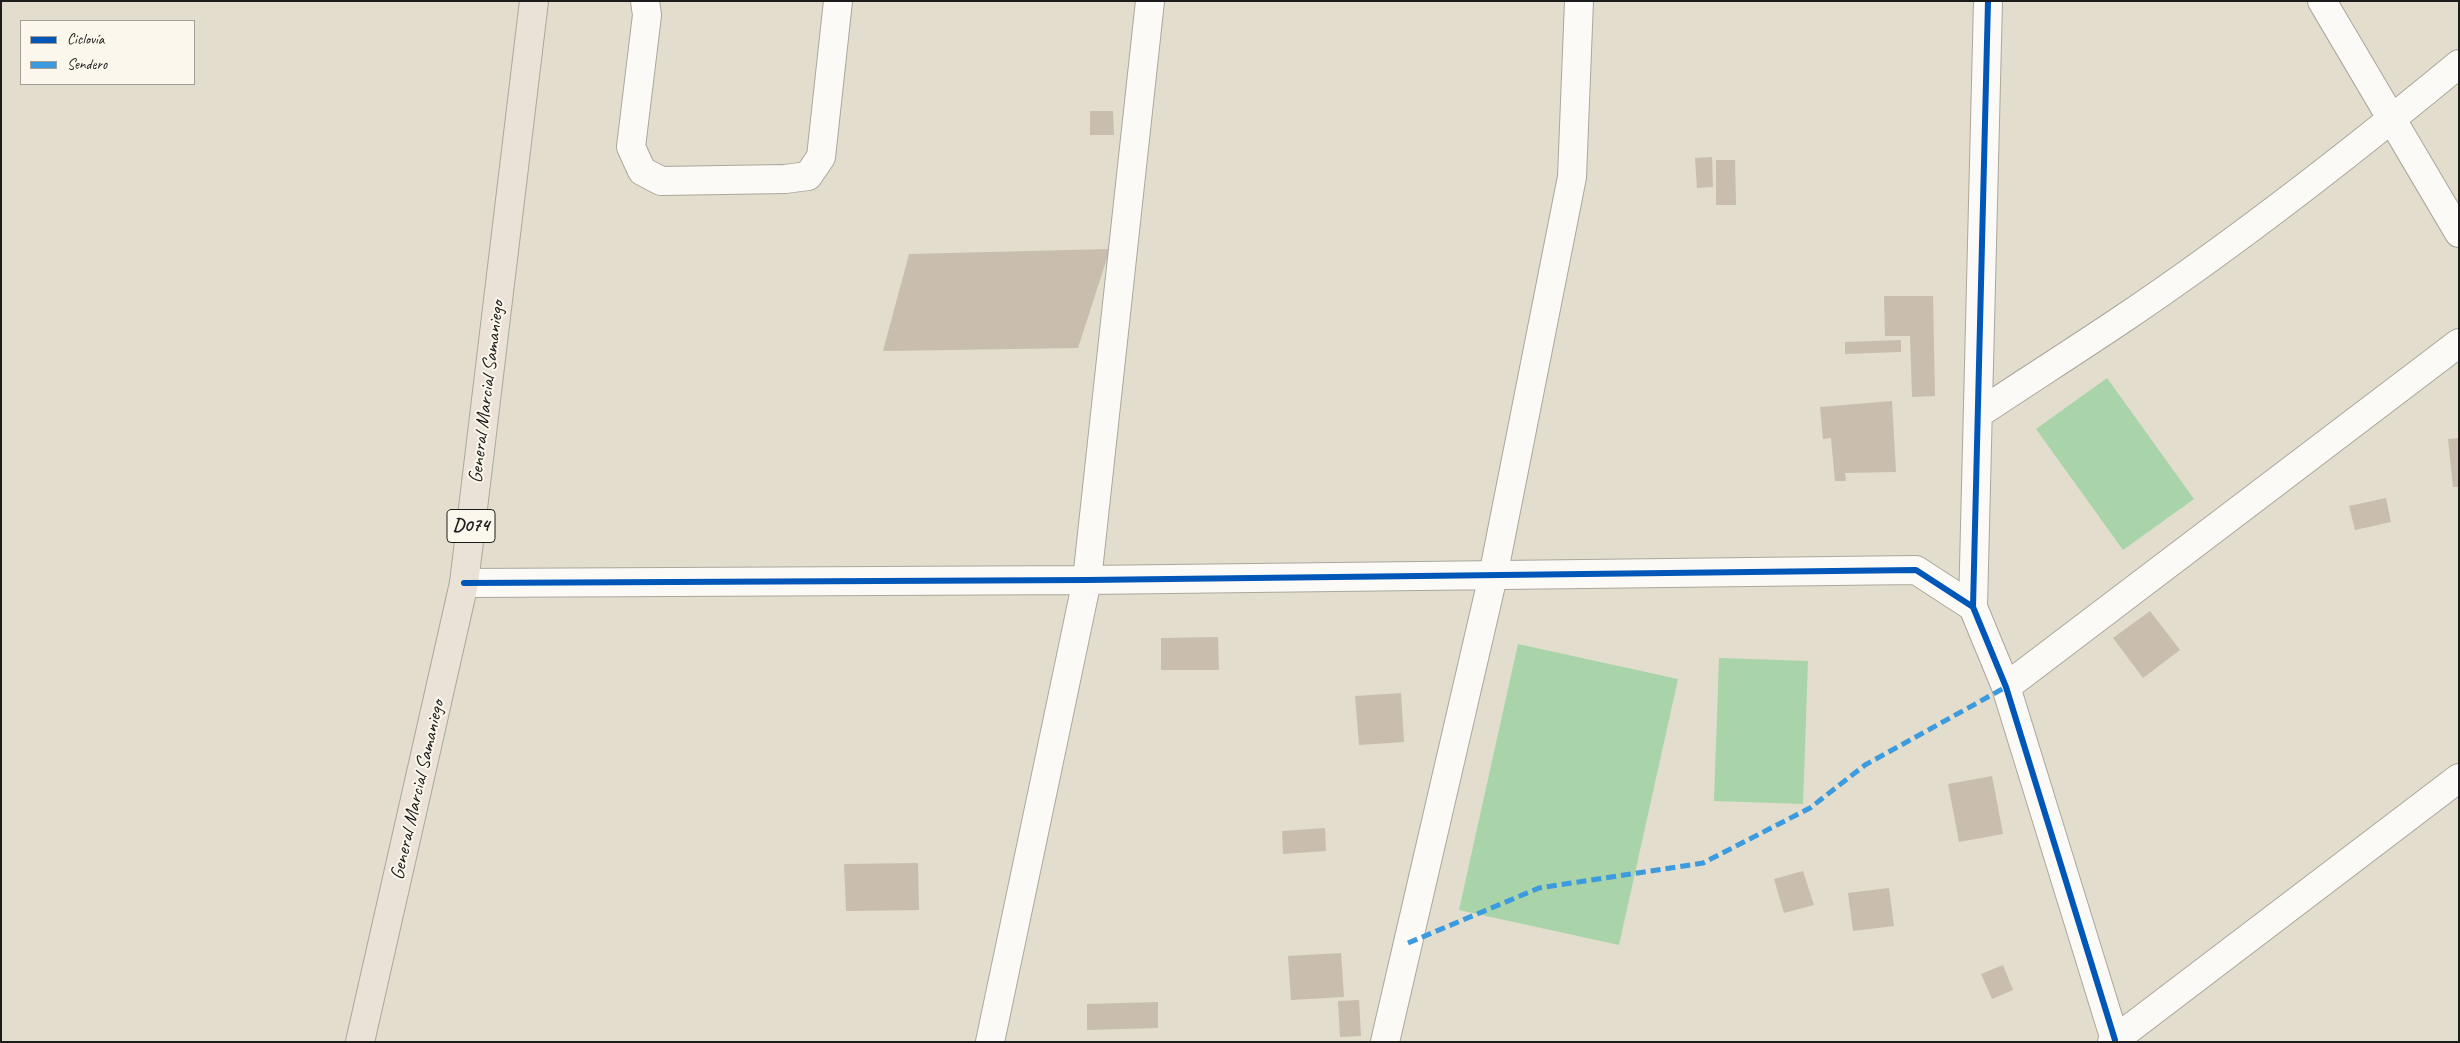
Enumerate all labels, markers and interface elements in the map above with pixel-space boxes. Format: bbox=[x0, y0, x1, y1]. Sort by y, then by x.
legend bbox=[20, 20, 195, 85]
text: Ciclovía bbox=[67, 30, 104, 49]
text: Sendero bbox=[67, 55, 107, 74]
street label: General Marcial Samaniego bbox=[464, 299, 510, 485]
road number: D074 bbox=[447, 510, 495, 542]
street label: General Marcial Samaniego bbox=[386, 698, 450, 882]

